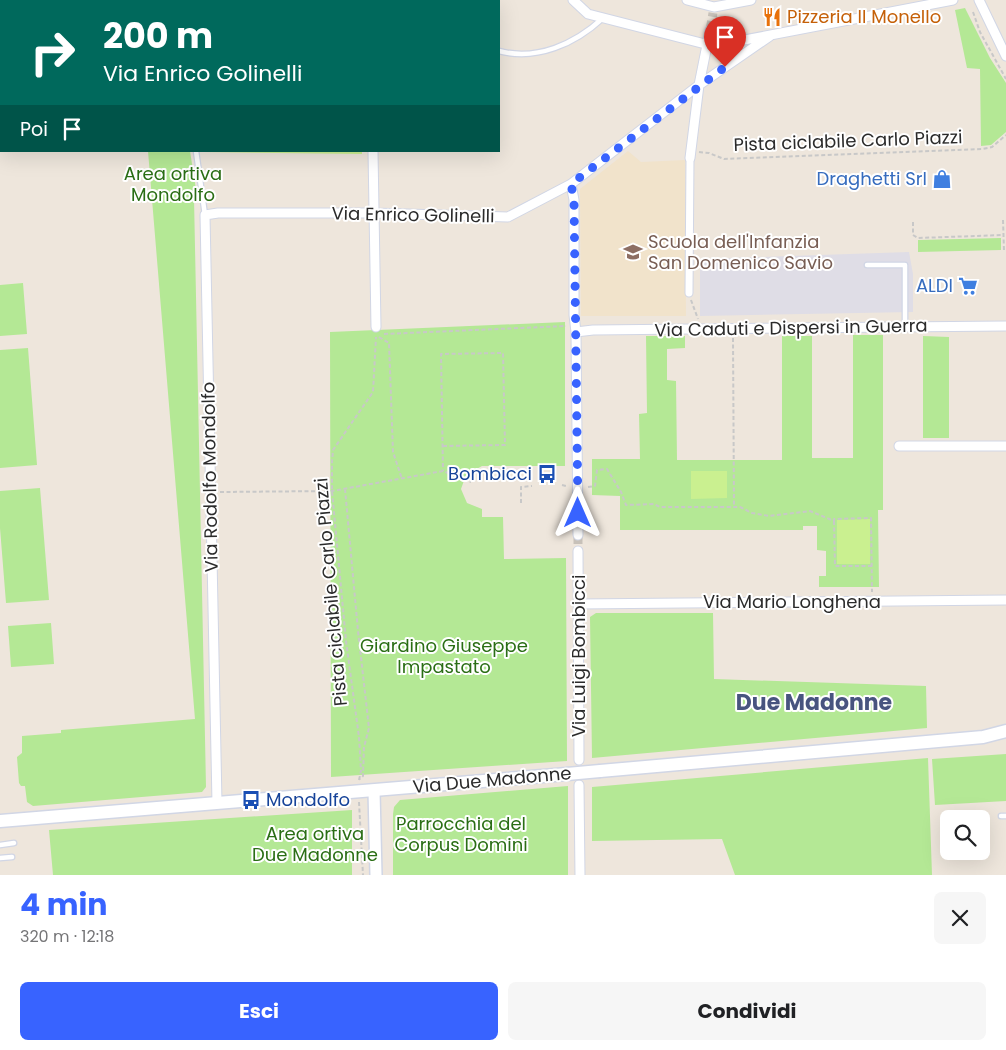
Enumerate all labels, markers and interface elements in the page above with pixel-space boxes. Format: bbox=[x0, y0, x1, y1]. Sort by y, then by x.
place label: Pizzeria Il Monello bbox=[787, 4, 941, 29]
restaurant icon: Pizzeria Il Monello bbox=[761, 6, 783, 28]
text: 200 m bbox=[103, 11, 213, 60]
pin bbox=[704, 16, 746, 67]
icon: right bbox=[20, 20, 85, 85]
icon: arrive bbox=[711, 23, 739, 51]
text: Via Enrico Golinelli bbox=[103, 58, 302, 89]
icon: arrive bbox=[58, 115, 86, 143]
text: Poi bbox=[20, 116, 48, 143]
street label: Pista ciclabile Carlo Piazzi bbox=[733, 124, 963, 157]
park label: Area ortiva Mondolfo bbox=[124, 161, 222, 207]
place label: Draghetti Srl bbox=[816, 166, 927, 191]
shop icon: Draghetti Srl bbox=[931, 168, 953, 190]
street label: Via Enrico Golinelli bbox=[331, 201, 495, 228]
place label: Scuola dell'Infanzia San Domenico Savio bbox=[648, 229, 833, 275]
school or university icon: Scuola dell'Infanzia San Domenico Savio bbox=[622, 241, 644, 263]
place label: ALDI bbox=[916, 273, 953, 298]
supermarket icon: ALDI bbox=[957, 275, 979, 297]
street label: Via Caduti e Dispersi in Guerra bbox=[654, 313, 928, 342]
street label: Via Rodolfo Mondolfo bbox=[195, 382, 224, 572]
place label: Bombicci bbox=[448, 461, 532, 486]
bus stop icon: Bombicci bbox=[536, 463, 558, 485]
street label: Pista ciclabile Carlo Piazzi bbox=[308, 477, 353, 707]
position arrow bbox=[551, 486, 603, 538]
street label: Via Luigi Bombicci bbox=[566, 575, 591, 737]
street label: Via Mario Longhena bbox=[703, 589, 881, 614]
park label: Giardino Giuseppe Impastato bbox=[360, 633, 528, 679]
district label: Due Madonne bbox=[736, 687, 892, 718]
street label: Via Due Madonne bbox=[411, 760, 572, 799]
place label: Mondolfo bbox=[266, 787, 350, 812]
bus stop icon: Mondolfo bbox=[240, 789, 262, 811]
map controls bbox=[940, 810, 990, 860]
button: search bbox=[940, 810, 990, 860]
park label: Parrocchia del Corpus Domini bbox=[394, 811, 528, 857]
park label: Area ortiva Due Madonne bbox=[252, 821, 378, 867]
text: 4 min bbox=[20, 883, 108, 926]
button: close bbox=[934, 892, 986, 944]
text: 320 m · 12:18 bbox=[20, 925, 114, 948]
button: Esci bbox=[20, 982, 498, 1040]
button: Condividi bbox=[508, 982, 986, 1040]

